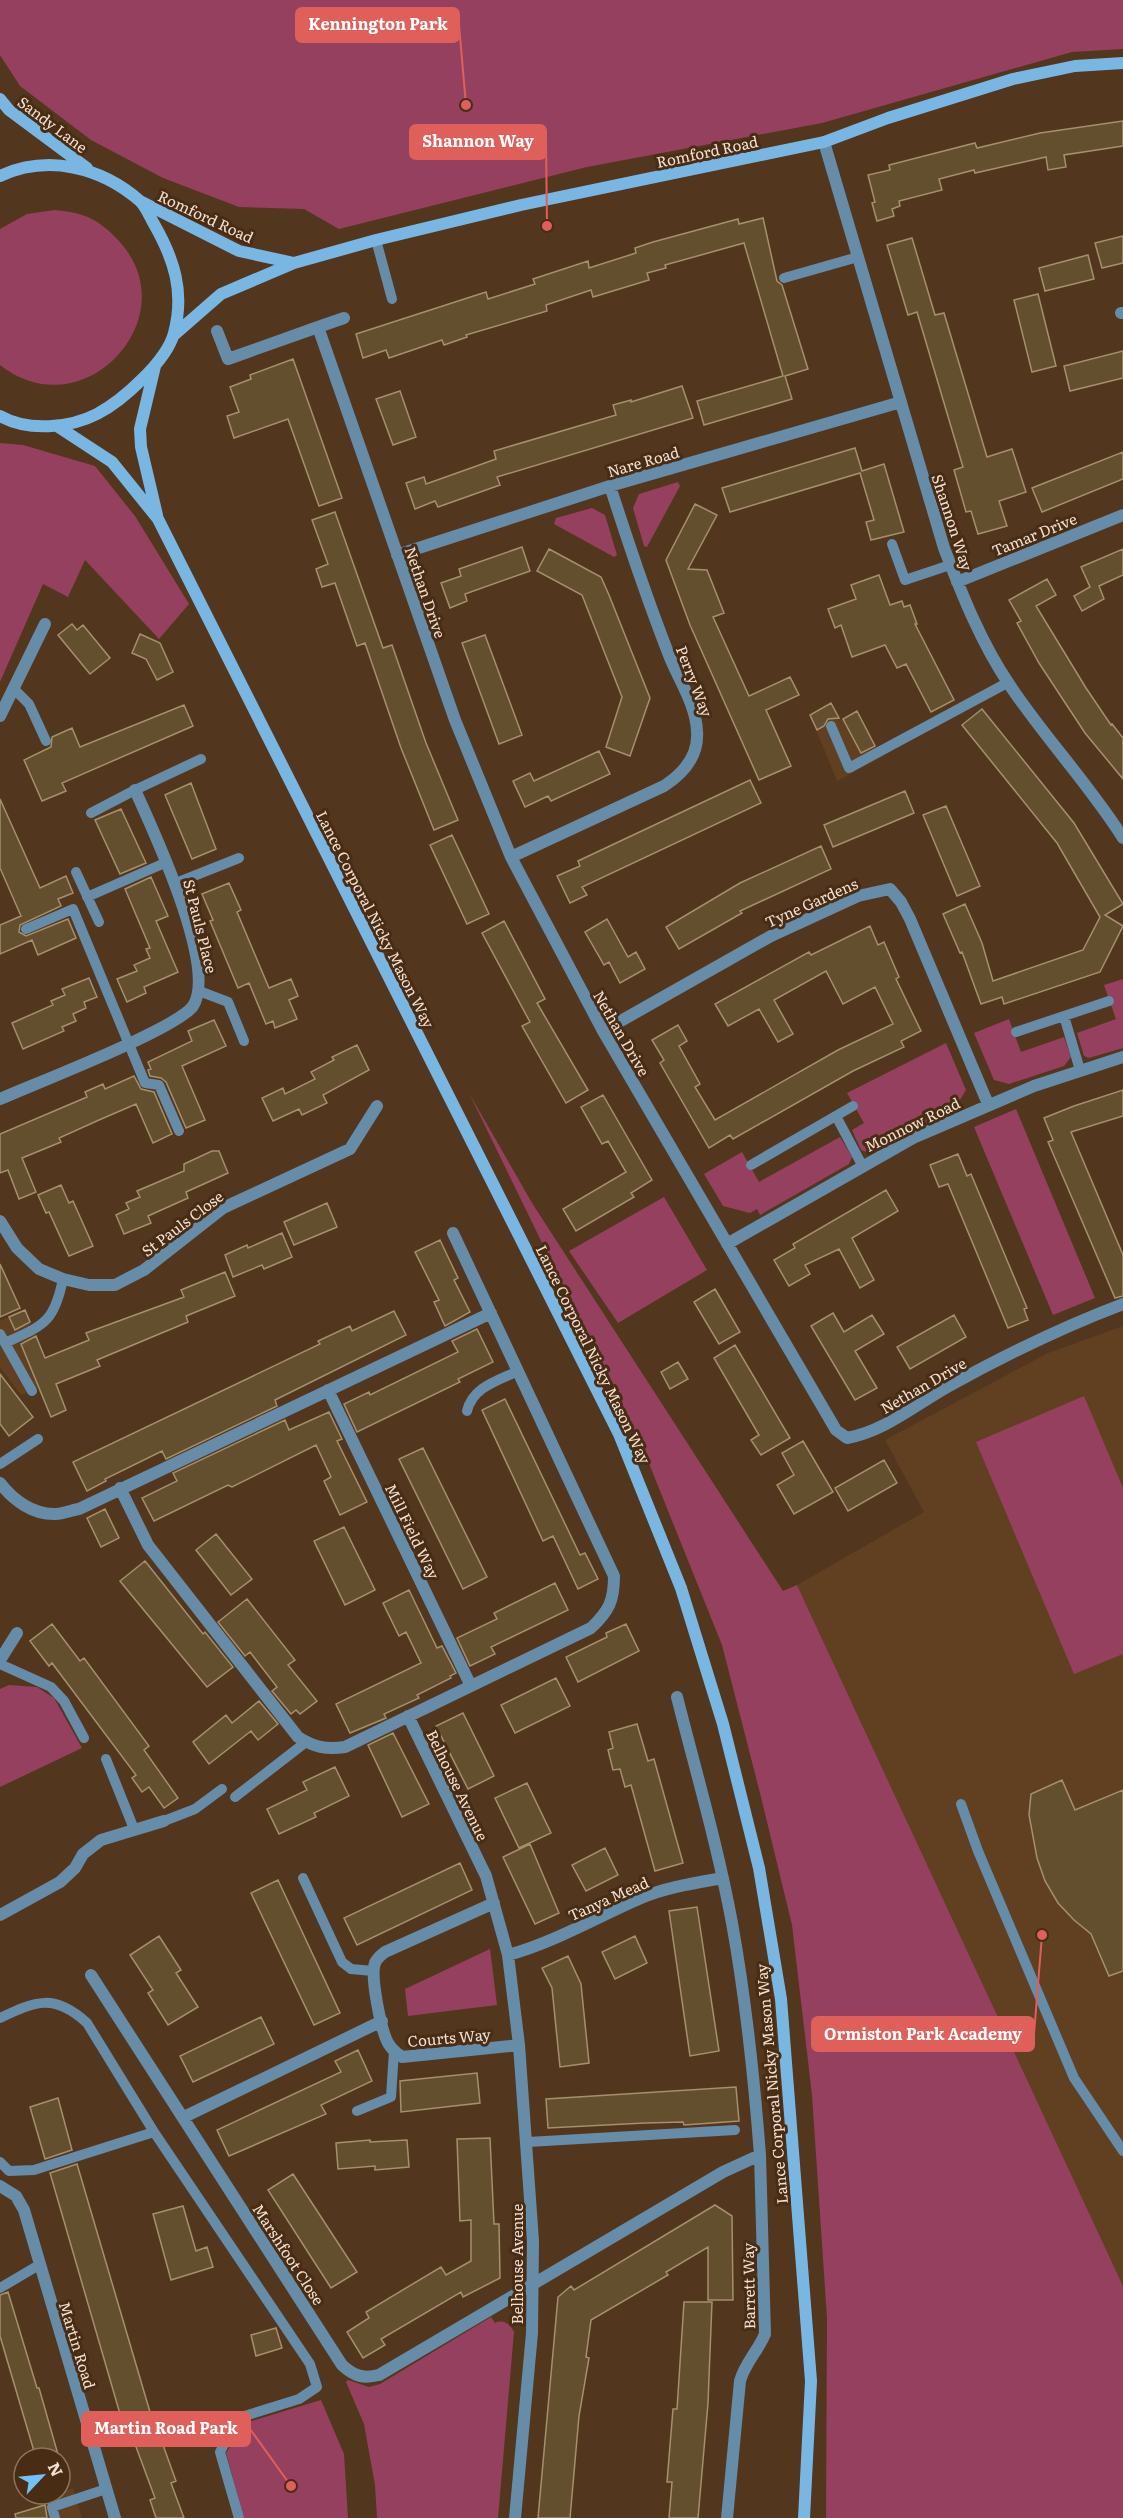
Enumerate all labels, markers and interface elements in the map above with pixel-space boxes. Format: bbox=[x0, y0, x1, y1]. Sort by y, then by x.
callout: Kennington Park bbox=[296, 8, 459, 42]
text: Kennington Park bbox=[308, 11, 448, 35]
street label: Sandy Lane bbox=[13, 90, 93, 158]
callout: Shannon Way bbox=[410, 125, 546, 159]
text: Shannon Way bbox=[422, 128, 534, 152]
street label: Romford Road bbox=[654, 129, 760, 173]
street label: Romford Road bbox=[154, 184, 258, 248]
street label: Nare Road bbox=[604, 440, 682, 482]
street label: Shannon Way bbox=[927, 471, 980, 573]
street label: Tamar Drive bbox=[988, 506, 1080, 562]
street label: Nethan Drive bbox=[400, 543, 453, 641]
street label: Perry Way bbox=[671, 642, 719, 720]
street label: Lance Corporal Nicky Mason Way bbox=[311, 806, 441, 1032]
street label: Tyne Gardens bbox=[761, 871, 861, 933]
street label: St Pauls Place bbox=[178, 877, 224, 976]
street label: Nethan Drive bbox=[588, 986, 656, 1080]
street label: Monnow Road bbox=[860, 1091, 964, 1157]
street label: St Pauls Close bbox=[136, 1184, 228, 1261]
street label: Lance Corporal Nicky Mason Way bbox=[531, 1241, 657, 1468]
street label: Nethan Drive bbox=[876, 1351, 970, 1419]
street label: Mill Field Way bbox=[380, 1479, 446, 1583]
street label: Belhouse Avenue bbox=[421, 1726, 495, 1845]
street label: Tanya Mead bbox=[564, 1870, 652, 1926]
street label: Lance Corporal Nicky Mason Way bbox=[749, 1963, 793, 2205]
callout: Ormiston Park Academy bbox=[812, 2017, 1034, 2051]
text: Ormiston Park Academy bbox=[824, 2021, 1022, 2045]
street label: Courts Way bbox=[406, 2022, 492, 2052]
street label: Marshfoot Close bbox=[248, 2199, 331, 2309]
street label: Belhouse Avenue bbox=[505, 2203, 528, 2324]
street label: Barrett Way bbox=[736, 2242, 760, 2330]
street label: Martin Road bbox=[54, 2299, 102, 2391]
callout: Martin Road Park bbox=[82, 2412, 250, 2446]
text: Martin Road Park bbox=[94, 2415, 238, 2439]
north arrow bbox=[12, 2446, 72, 2506]
text: N bbox=[43, 2458, 70, 2480]

